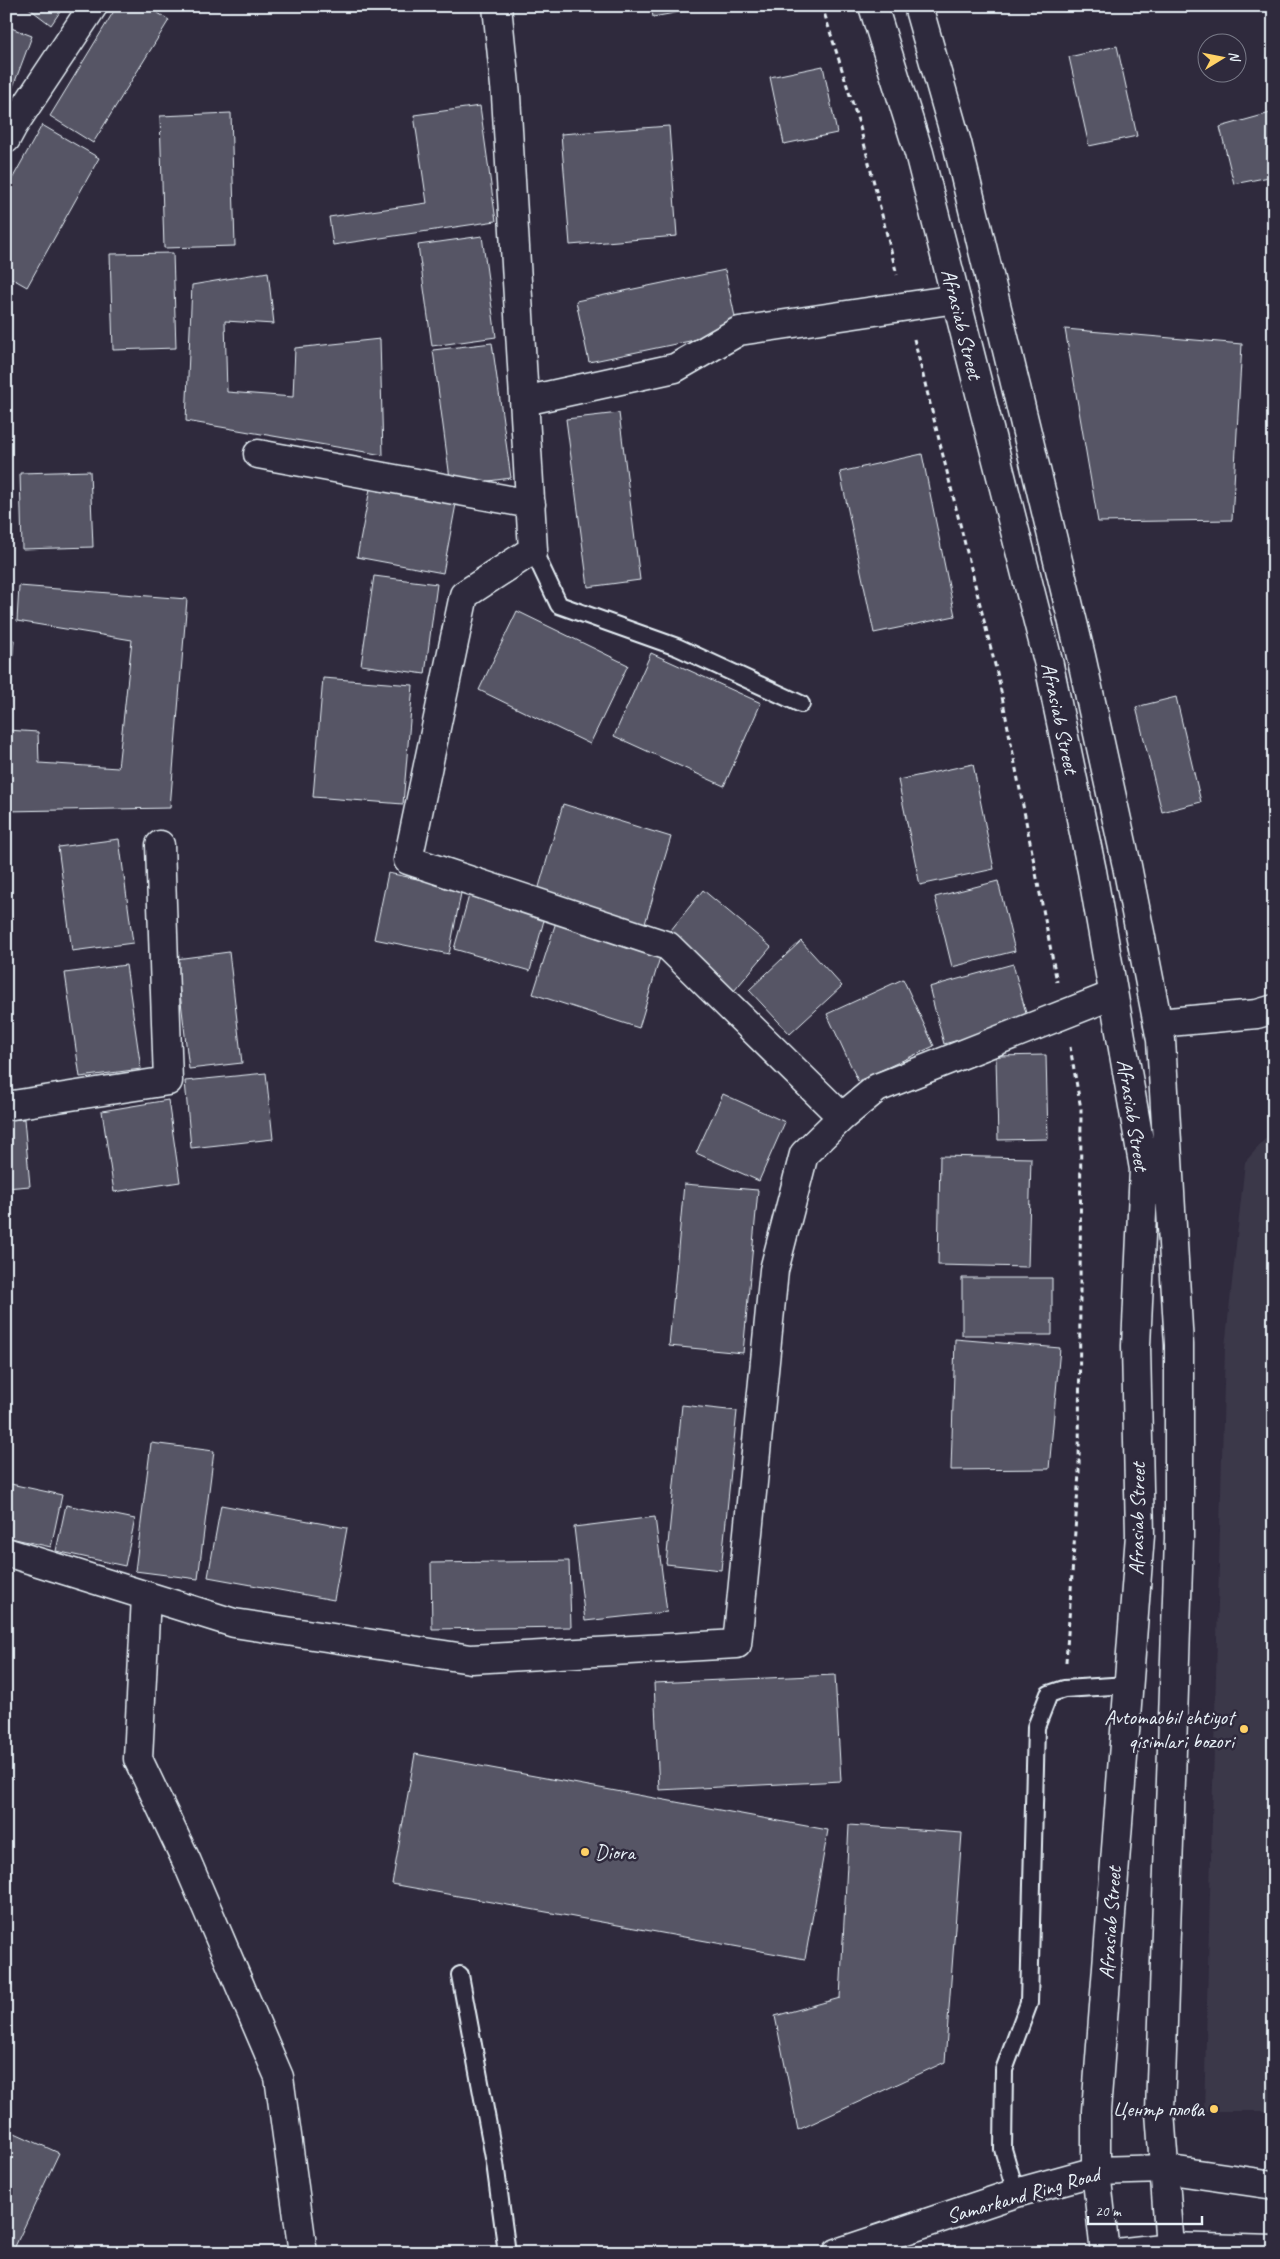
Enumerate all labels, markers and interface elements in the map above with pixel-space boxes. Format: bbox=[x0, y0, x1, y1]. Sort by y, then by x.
north arrow bbox=[1198, 32, 1248, 82]
text: N bbox=[1225, 50, 1244, 64]
street label: Afrasiab Street bbox=[936, 266, 989, 384]
street label: Afrasiab Street bbox=[1036, 660, 1085, 778]
street label: Afrasiab Street bbox=[1111, 1057, 1155, 1175]
street label: Afrasiab Street bbox=[1123, 1460, 1151, 1576]
place label: Avtomaobil ehtiyot qisimlari bozori bbox=[1104, 1704, 1237, 1754]
marker: Avtomaobil ehtiyot qisimlari bozori bbox=[1238, 1723, 1250, 1735]
place label: Diora bbox=[595, 1839, 637, 1865]
marker: Diora bbox=[579, 1846, 591, 1858]
street label: Afrasiab Street bbox=[1093, 1864, 1127, 1980]
place label: Центр плова bbox=[1113, 2096, 1206, 2122]
marker: Центр плова bbox=[1208, 2103, 1220, 2115]
street label: Samarkand Ring Road bbox=[944, 2160, 1106, 2229]
scale bar bbox=[1088, 2194, 1201, 2226]
text: 20 m bbox=[1095, 2202, 1122, 2221]

